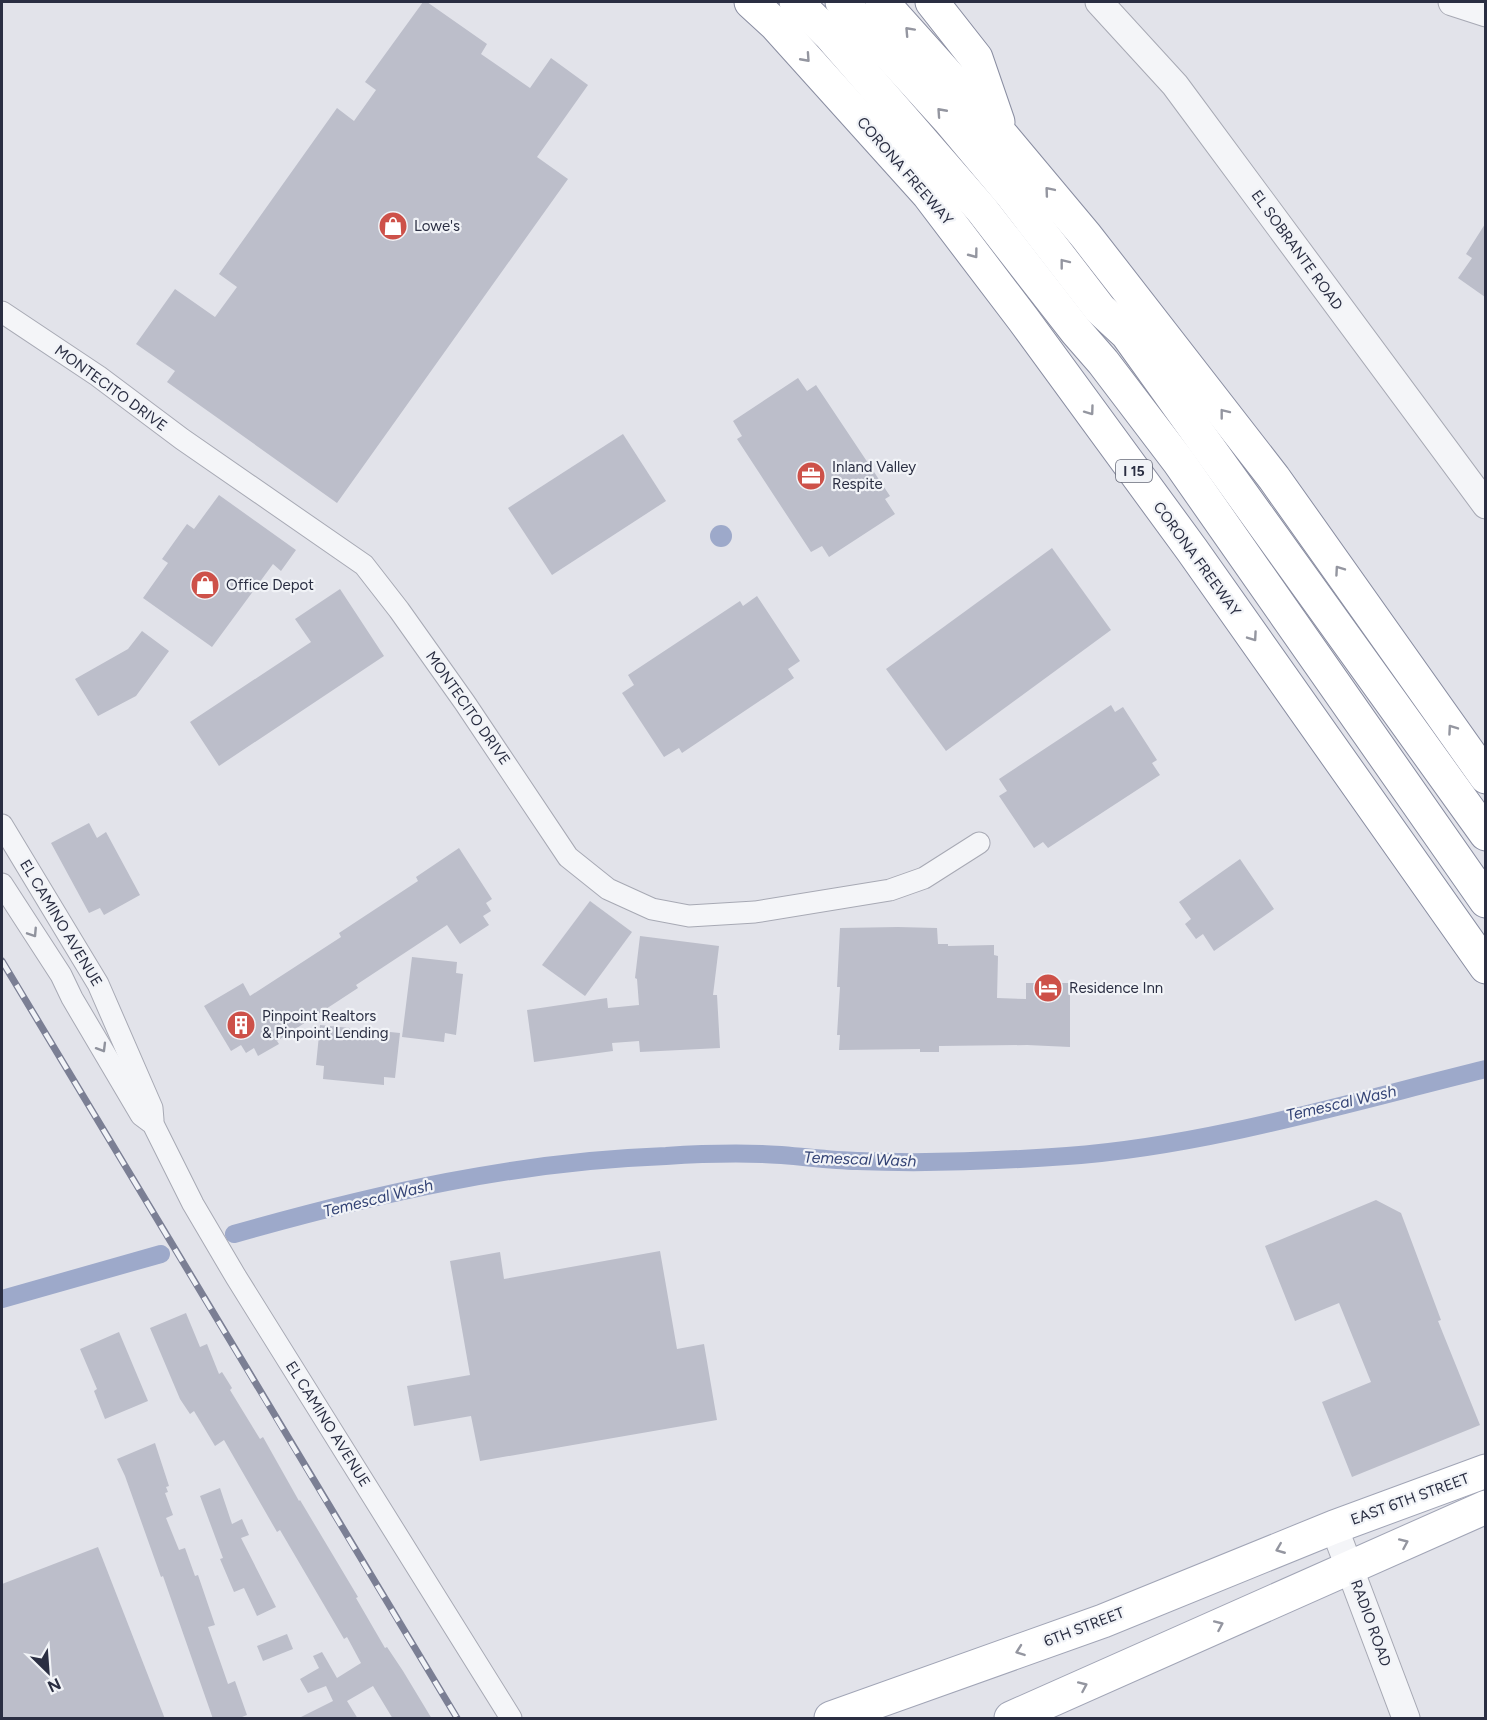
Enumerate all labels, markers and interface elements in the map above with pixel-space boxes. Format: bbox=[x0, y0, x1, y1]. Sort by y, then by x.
one-way arrow bbox=[906, 27, 917, 38]
one-way arrow bbox=[799, 52, 810, 62]
one-way arrow bbox=[937, 108, 948, 118]
street label: CORONA FREEWAY bbox=[853, 113, 957, 229]
street label: EL SOBRANTE ROAD bbox=[1247, 186, 1347, 314]
one-way arrow bbox=[1045, 187, 1056, 198]
shop icon: Lowe's bbox=[377, 210, 409, 242]
place label: Lowe's bbox=[414, 217, 460, 235]
one-way arrow bbox=[966, 248, 977, 259]
one-way arrow bbox=[1061, 258, 1072, 269]
street label: MONTECITO DRIVE bbox=[51, 341, 171, 435]
one-way arrow bbox=[1083, 404, 1094, 415]
one-way arrow bbox=[1220, 409, 1231, 420]
place label: Inland Valley Respite bbox=[832, 458, 916, 493]
office icon: Inland Valley Respite bbox=[795, 460, 827, 492]
road number: I 15 bbox=[1116, 460, 1152, 482]
street label: CORONA FREEWAY bbox=[1149, 498, 1245, 620]
one-way arrow bbox=[1335, 566, 1346, 577]
shop icon: Office Depot bbox=[189, 569, 221, 601]
place label: Office Depot bbox=[226, 576, 314, 594]
one-way arrow bbox=[1246, 630, 1257, 641]
street label: MONTECITO DRIVE bbox=[422, 648, 514, 768]
one-way arrow bbox=[1448, 725, 1459, 736]
street label: EL CAMINO AVENUE bbox=[16, 856, 106, 990]
one-way arrow bbox=[26, 926, 37, 937]
hotel icon: Residence Inn bbox=[1032, 972, 1064, 1004]
place label: Residence Inn bbox=[1069, 979, 1163, 997]
place label: Pinpoint Realtors & Pinpoint Lending bbox=[262, 1007, 389, 1042]
building icon: Pinpoint Realtors & Pinpoint Lending bbox=[225, 1009, 257, 1041]
one-way arrow bbox=[95, 1042, 106, 1052]
water label: Temescal Wash bbox=[1284, 1081, 1398, 1125]
water label: Temescal Wash bbox=[803, 1148, 917, 1170]
water label: Temescal Wash bbox=[321, 1175, 435, 1221]
street label: EL CAMINO AVENUE bbox=[282, 1358, 374, 1490]
street label: EAST 6TH STREET bbox=[1348, 1469, 1472, 1529]
one-way arrow bbox=[1397, 1538, 1408, 1550]
one-way arrow bbox=[1275, 1542, 1286, 1554]
street label: RADIO ROAD bbox=[1347, 1577, 1395, 1669]
street label: 6TH STREET bbox=[1041, 1603, 1127, 1651]
one-way arrow bbox=[1212, 1620, 1223, 1632]
north arrow bbox=[18, 1642, 78, 1702]
one-way arrow bbox=[1015, 1644, 1026, 1657]
text: N bbox=[45, 1674, 64, 1696]
one-way arrow bbox=[1077, 1681, 1088, 1693]

